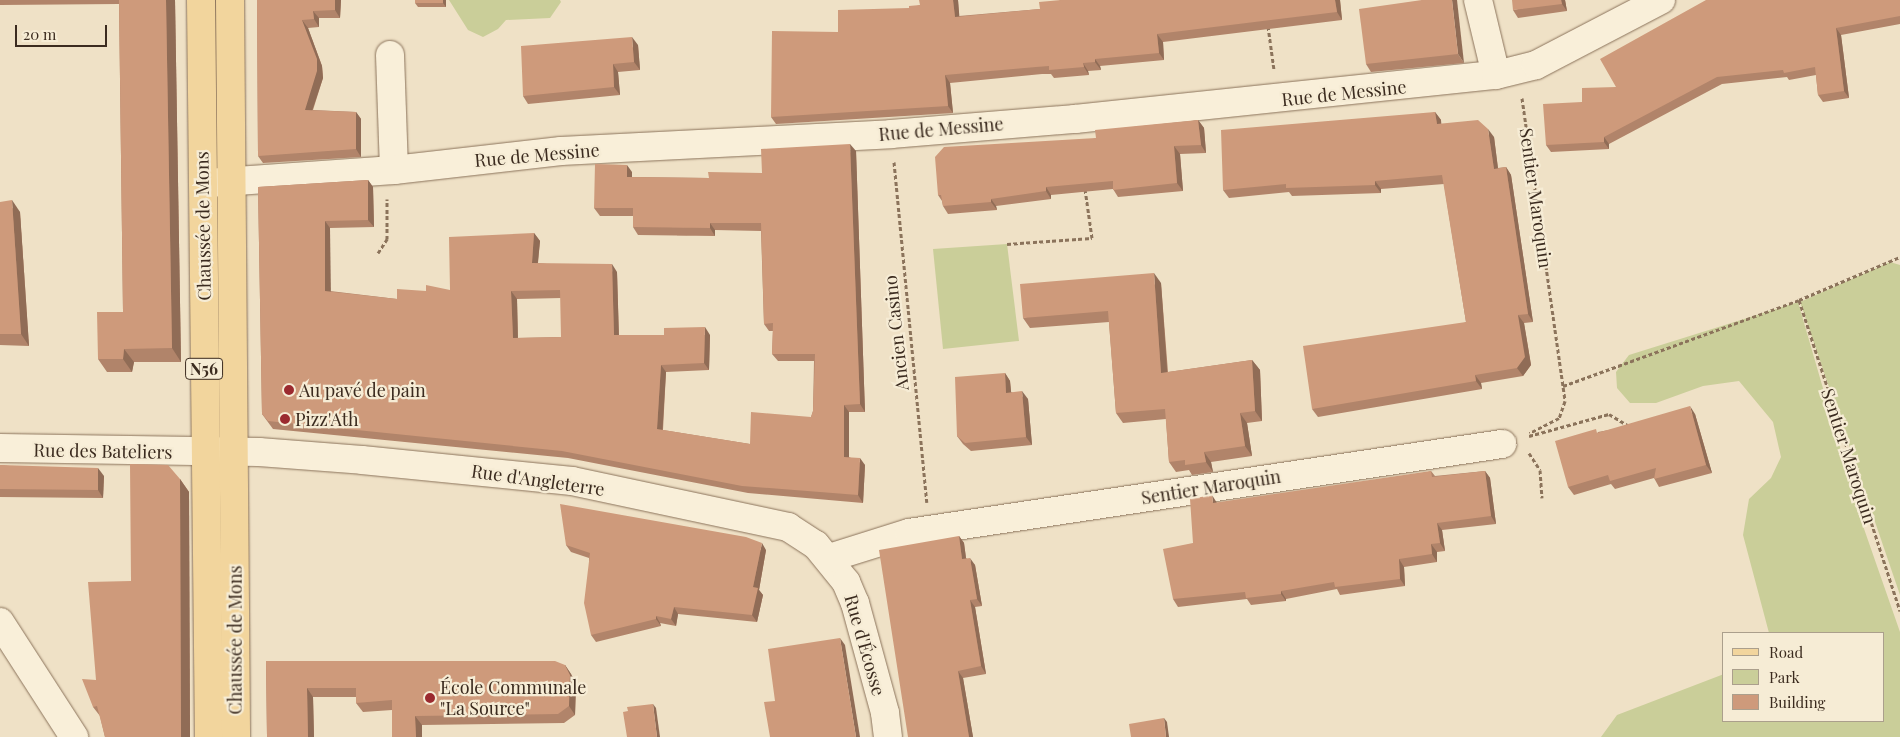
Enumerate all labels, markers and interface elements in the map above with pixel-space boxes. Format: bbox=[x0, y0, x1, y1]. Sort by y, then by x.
scale bar bbox=[18, 15, 110, 47]
text: 20 m bbox=[23, 24, 56, 44]
street label: Rue de Messine bbox=[1280, 76, 1408, 110]
street label: Rue de Messine bbox=[878, 113, 1004, 145]
street label: Sentier Maroquin bbox=[1515, 126, 1557, 270]
street label: Rue de Messine bbox=[474, 139, 600, 171]
street label: Chaussée de Mons bbox=[191, 151, 215, 301]
street label: Ancien Casino bbox=[879, 274, 913, 392]
road number: N56 bbox=[184, 356, 224, 382]
place label: Au pavé de pain bbox=[299, 379, 426, 401]
marker: Au pavé de pain bbox=[283, 384, 295, 396]
street label: Sentier Maroquin bbox=[1817, 385, 1881, 527]
place label: Pizz'Ath bbox=[295, 408, 359, 430]
marker: Pizz'Ath bbox=[279, 413, 291, 425]
street label: Rue des Bateliers bbox=[33, 439, 173, 463]
street label: Rue d'Angleterre bbox=[470, 460, 606, 500]
street label: Sentier Maroquin bbox=[1139, 465, 1283, 509]
street label: Chaussée de Mons bbox=[224, 565, 246, 715]
street label: Rue d'Écosse bbox=[840, 592, 890, 698]
legend bbox=[1722, 632, 1885, 722]
text: Road bbox=[1769, 642, 1803, 662]
text: Park bbox=[1769, 667, 1800, 687]
place label: École Communale "La Source" bbox=[440, 677, 586, 720]
marker: École Communale "La Source" bbox=[424, 692, 436, 704]
text: Building bbox=[1769, 692, 1825, 712]

